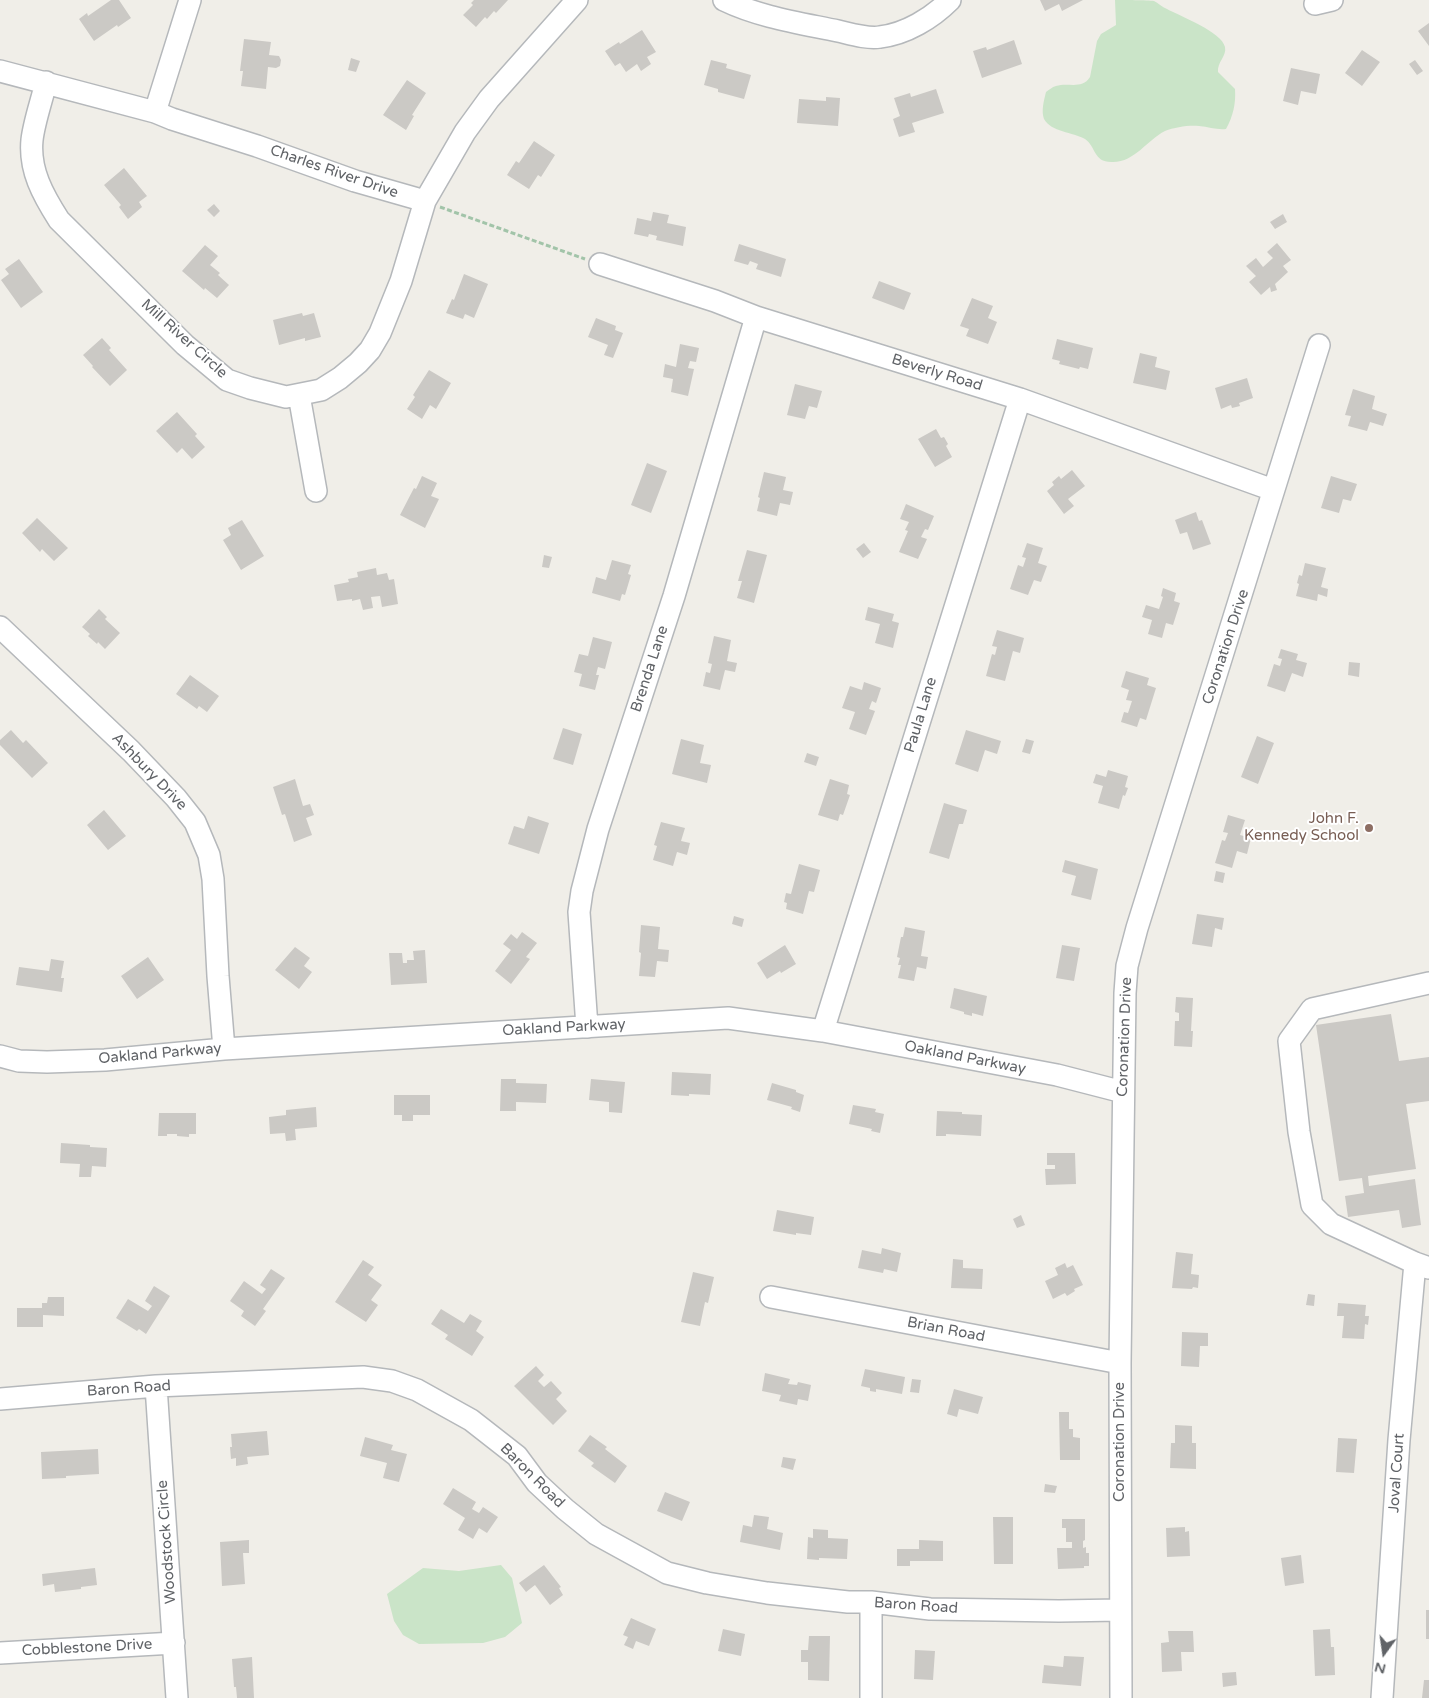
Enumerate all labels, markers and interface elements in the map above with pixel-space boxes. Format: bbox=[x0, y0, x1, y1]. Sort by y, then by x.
street label: Charles River Drive bbox=[268, 142, 400, 202]
street label: Mill River Circle bbox=[137, 296, 231, 382]
street label: Beverly Road bbox=[889, 351, 985, 395]
street label: Coronation Drive bbox=[1199, 587, 1253, 707]
street label: Brenda Lane bbox=[628, 623, 672, 715]
street label: Paula Lane bbox=[901, 675, 941, 755]
street label: Ashbury Drive bbox=[108, 730, 190, 814]
place label: John F. Kennedy School bbox=[1244, 810, 1359, 845]
marker: John F. Kennedy School bbox=[1363, 822, 1375, 834]
street label: Coronation Drive bbox=[1114, 977, 1136, 1097]
street label: Oakland Parkway bbox=[502, 1016, 626, 1040]
street label: Oakland Parkway bbox=[903, 1037, 1027, 1079]
street label: Oakland Parkway bbox=[98, 1040, 222, 1068]
street label: Brian Road bbox=[906, 1314, 986, 1346]
street label: Baron Road bbox=[86, 1377, 172, 1401]
street label: Coronation Drive bbox=[1111, 1382, 1129, 1502]
street label: Joval Court bbox=[1385, 1433, 1409, 1513]
street label: Baron Road bbox=[496, 1440, 568, 1512]
street label: Woodstock Circle bbox=[154, 1479, 180, 1605]
street label: Baron Road bbox=[873, 1594, 959, 1618]
north arrow bbox=[1359, 1628, 1409, 1678]
street label: Cobblestone Drive bbox=[21, 1636, 153, 1660]
text: N bbox=[1373, 1658, 1388, 1678]

